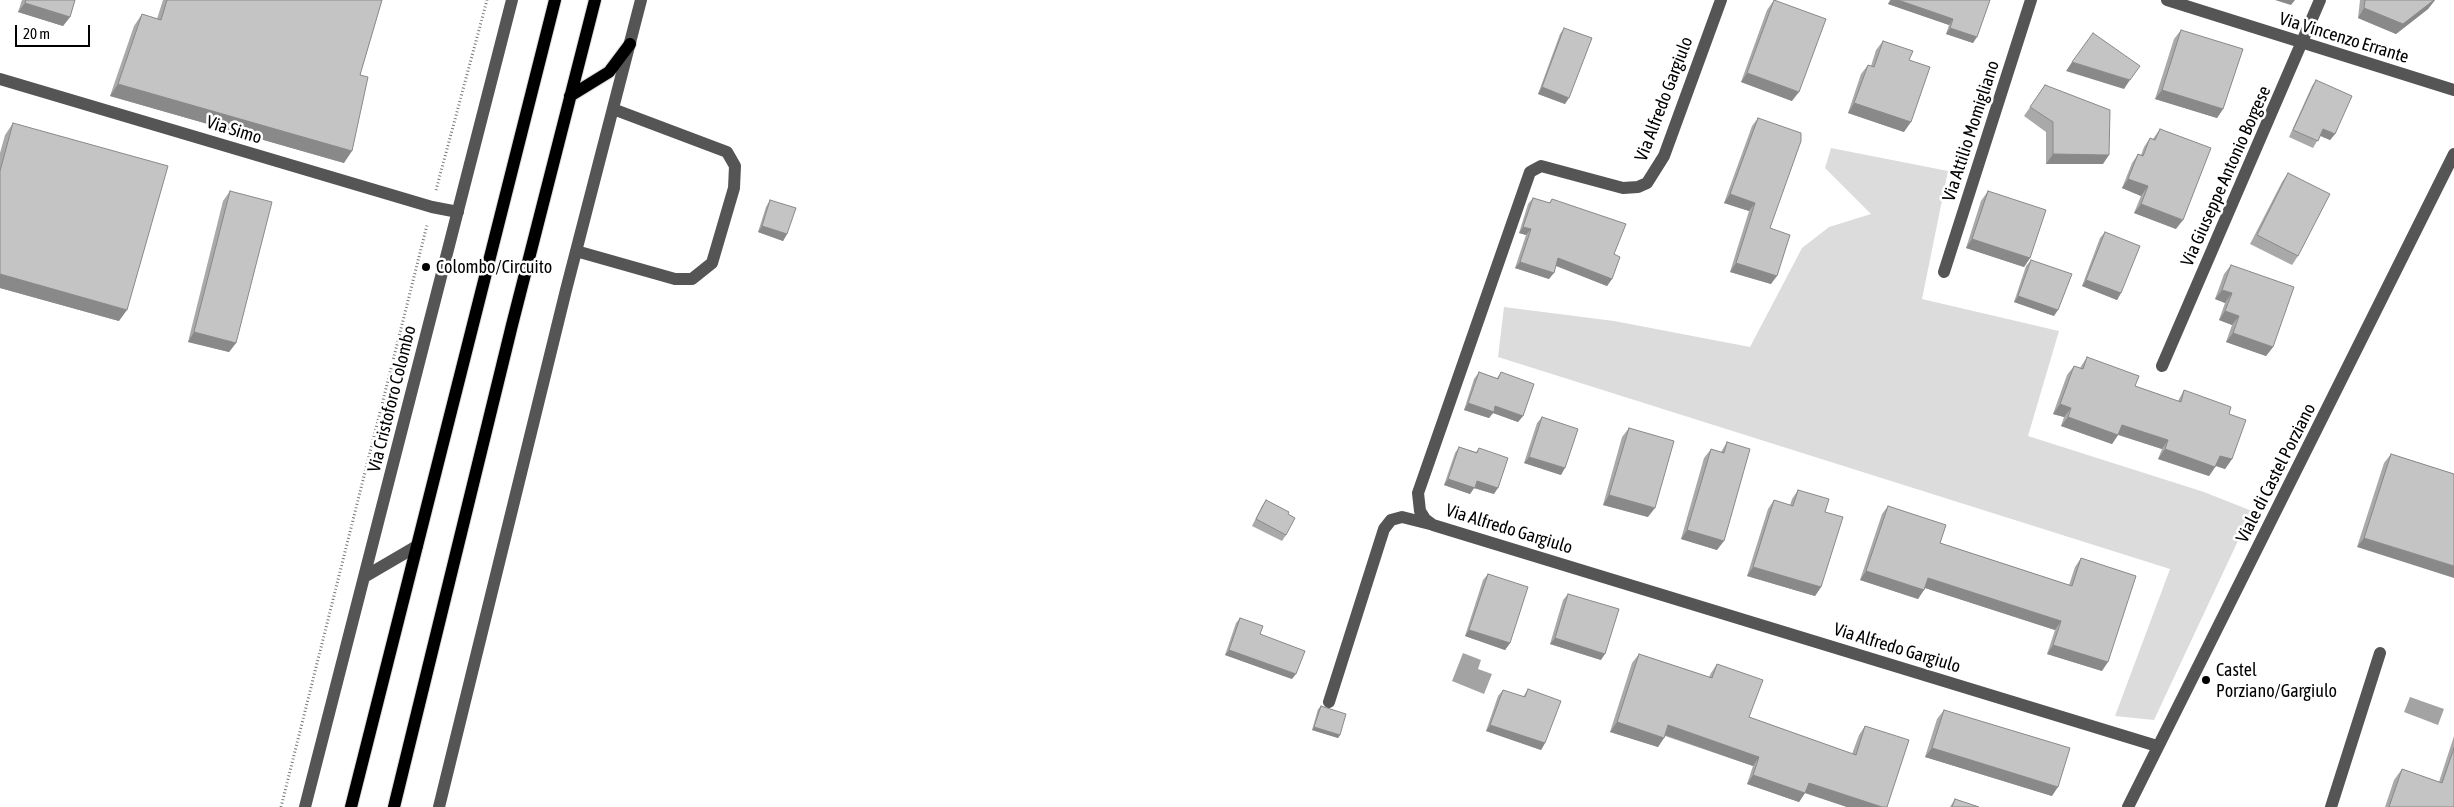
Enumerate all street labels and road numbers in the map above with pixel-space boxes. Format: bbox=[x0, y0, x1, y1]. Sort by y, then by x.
street label: Via Vincenzo Errante bbox=[2277, 8, 2411, 68]
street label: Via Alfredo Gargiulo bbox=[1630, 34, 1698, 164]
street label: Via Attilio Momigliano bbox=[1938, 58, 2004, 204]
street label: Via Giuseppe Antonio Borgese bbox=[2176, 83, 2276, 269]
street label: Via Simo bbox=[204, 111, 264, 149]
street label: Via Cristoforo Colombo bbox=[363, 323, 421, 475]
street label: Viale di Castel Porziano bbox=[2232, 400, 2320, 546]
street label: Via Alfredo Gargiulo bbox=[1443, 499, 1575, 559]
street label: Via Alfredo Gargiulo bbox=[1831, 618, 1963, 678]

